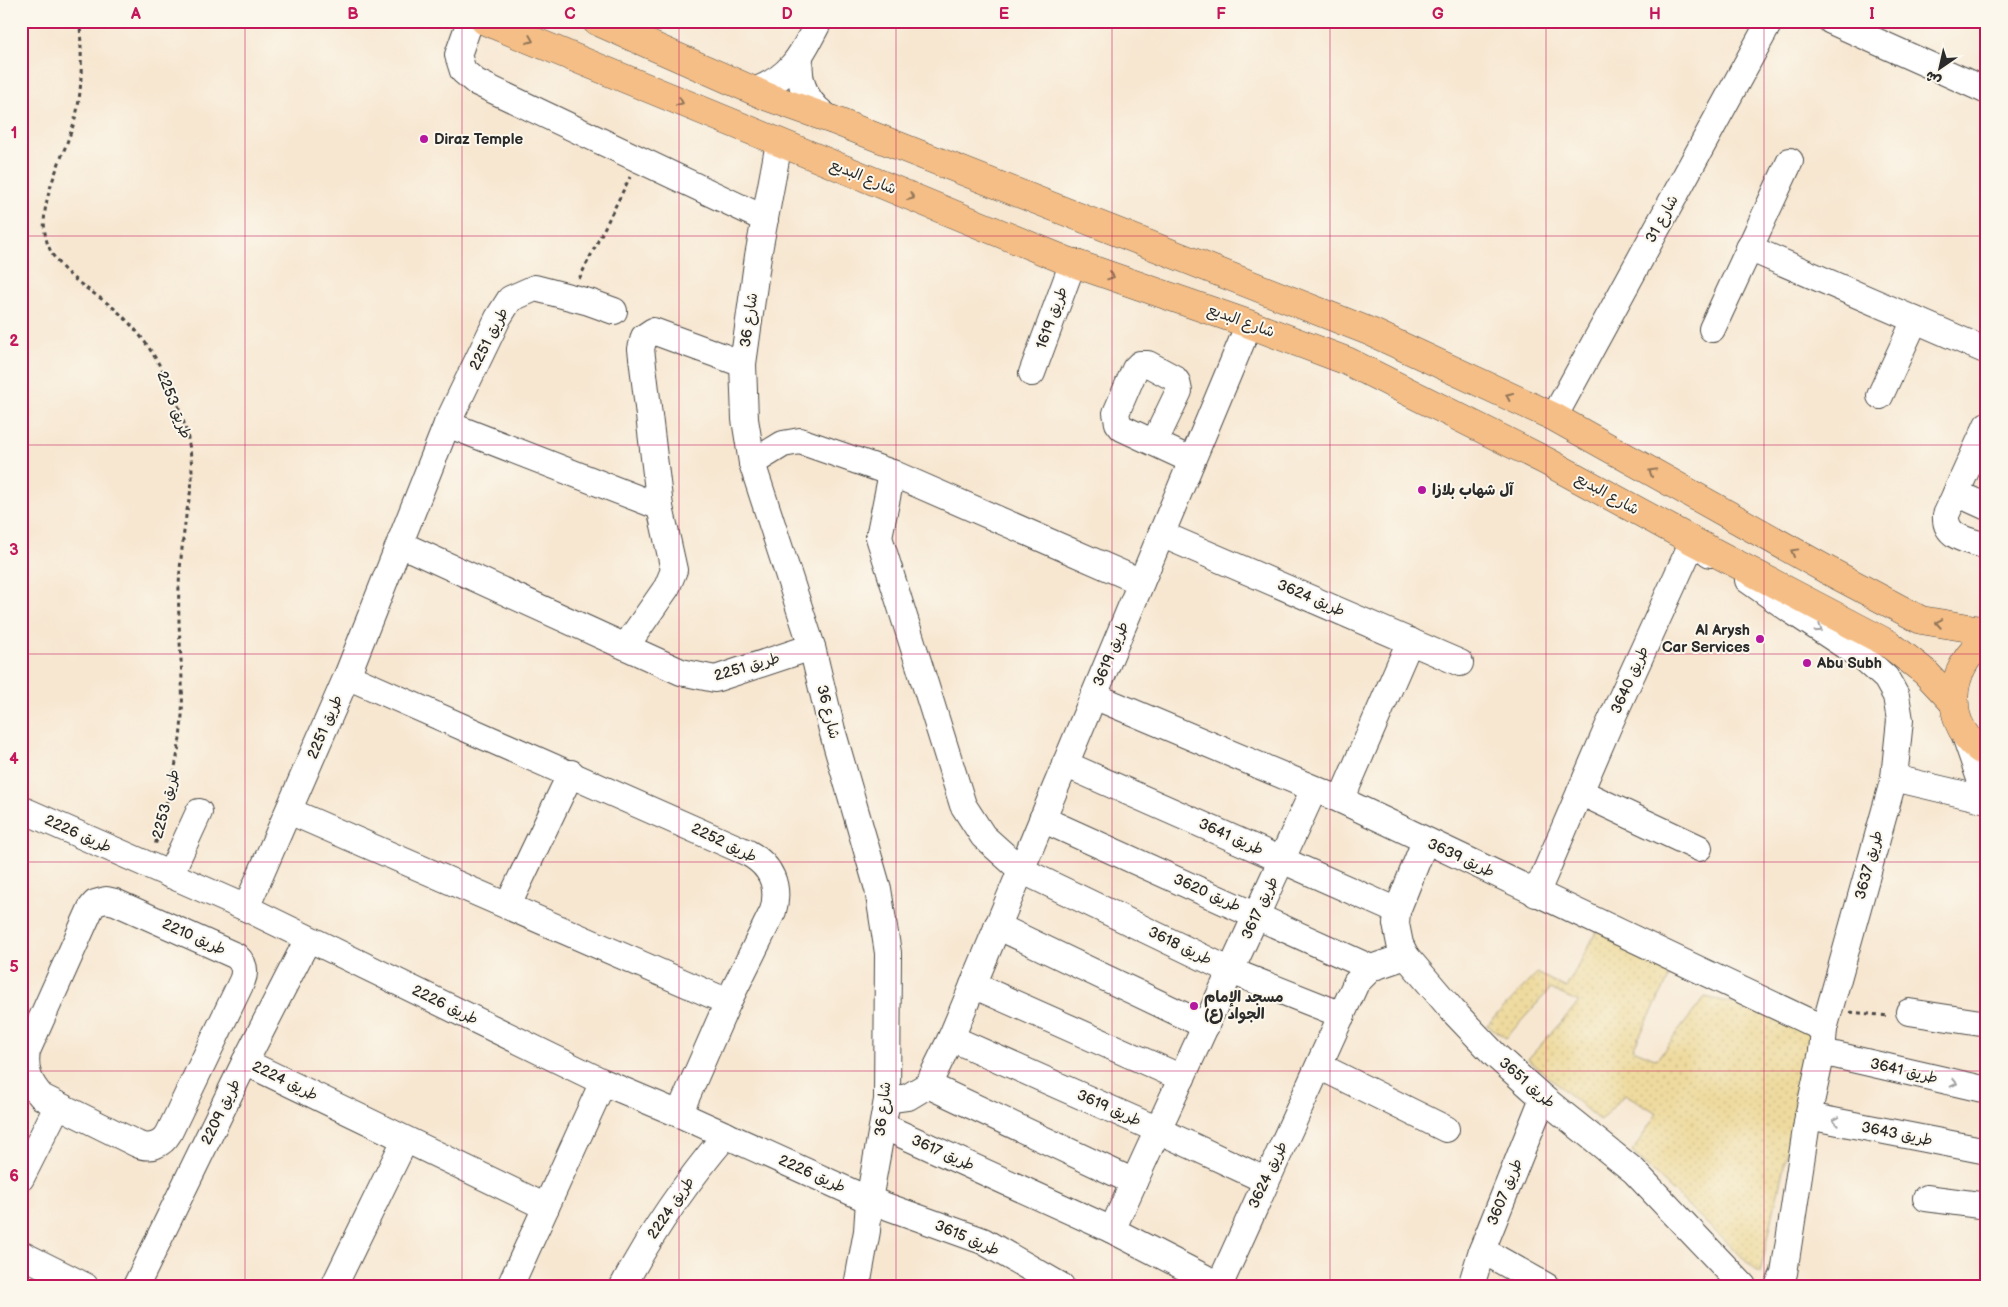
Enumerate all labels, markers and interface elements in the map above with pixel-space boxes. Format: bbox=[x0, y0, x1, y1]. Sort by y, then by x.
text: A bbox=[130, 5, 141, 24]
text: B bbox=[347, 5, 359, 24]
text: C bbox=[564, 5, 576, 24]
text: D bbox=[781, 5, 793, 24]
text: E bbox=[999, 5, 1009, 24]
text: F bbox=[1216, 5, 1226, 24]
text: G bbox=[1432, 5, 1444, 24]
text: H bbox=[1649, 5, 1661, 24]
text: I bbox=[1869, 5, 1875, 24]
one-way arrow bbox=[525, 34, 534, 44]
north arrow bbox=[1916, 42, 1966, 92]
text: ش bbox=[1922, 67, 1944, 90]
one-way arrow bbox=[675, 96, 684, 106]
text: 1 bbox=[11, 124, 17, 143]
place label: Diraz Temple bbox=[434, 130, 523, 149]
marker: Diraz Temple bbox=[418, 133, 430, 145]
street label: شارع البديع bbox=[827, 155, 899, 200]
one-way arrow bbox=[907, 191, 915, 201]
street label: شارع 31 bbox=[1641, 192, 1683, 246]
one-way arrow bbox=[1107, 270, 1115, 280]
street label: طريق 1619 bbox=[1032, 284, 1072, 352]
street label: شارع 36 bbox=[736, 291, 762, 349]
street label: شارع البديع bbox=[1205, 300, 1277, 343]
street label: طريق 2251 bbox=[465, 305, 513, 373]
text: 2 bbox=[9, 332, 19, 351]
street label: طريق 2253 bbox=[152, 368, 196, 442]
one-way arrow bbox=[1505, 392, 1514, 402]
one-way arrow bbox=[1648, 468, 1657, 478]
street label: شارع البديع bbox=[1571, 469, 1642, 520]
place label: آل شهاب بلازا bbox=[1432, 481, 1514, 500]
marker: آل شهاب بلازا bbox=[1416, 484, 1428, 496]
text: 3 bbox=[9, 541, 19, 560]
one-way arrow bbox=[1790, 548, 1799, 558]
street label: طريق 3624 bbox=[1274, 575, 1348, 621]
street label: طريق 3619 bbox=[1089, 619, 1133, 689]
one-way arrow bbox=[1934, 619, 1943, 629]
place label: Al Arysh Car Services bbox=[1662, 621, 1750, 657]
one-way arrow bbox=[1814, 622, 1823, 632]
marker: Al Arysh Car Services bbox=[1754, 633, 1766, 645]
street label: طريق 3640 bbox=[1607, 643, 1653, 717]
street label: طريق 2251 bbox=[712, 649, 782, 685]
place label: Abu Subh bbox=[1816, 654, 1882, 673]
marker: Abu Subh bbox=[1801, 657, 1813, 669]
street label: شارع 36 bbox=[812, 683, 844, 741]
street label: طريق 2251 bbox=[303, 692, 347, 762]
text: 4 bbox=[9, 750, 19, 769]
street label: طريق 2253 bbox=[148, 767, 184, 841]
street label: طريق 2226 bbox=[42, 811, 114, 857]
street label: طريق 3641 bbox=[1196, 814, 1266, 860]
street label: طريق 2252 bbox=[688, 819, 760, 867]
street label: طريق 3637 bbox=[1851, 828, 1887, 902]
street label: طريق 3639 bbox=[1424, 834, 1498, 882]
street label: طريق 3620 bbox=[1170, 870, 1244, 916]
street label: طريق 3617 bbox=[1237, 874, 1283, 942]
street label: طريق 2210 bbox=[159, 915, 229, 959]
street label: طريق 3618 bbox=[1145, 922, 1215, 970]
text: 5 bbox=[9, 958, 19, 977]
street label: طريق 2226 bbox=[409, 981, 481, 1029]
place label: مسجد الإمام الجواد (ع) bbox=[1204, 988, 1284, 1024]
marker: مسجد الإمام الجواد (ع) bbox=[1188, 1000, 1200, 1012]
street label: طريق 3651 bbox=[1495, 1053, 1559, 1113]
street label: طريق 3641 bbox=[1868, 1054, 1940, 1088]
street label: طريق 2224 bbox=[249, 1057, 321, 1105]
street label: طريق 2209 bbox=[197, 1076, 245, 1148]
one-way arrow bbox=[1950, 1077, 1959, 1088]
street label: شارع 36 bbox=[871, 1081, 895, 1137]
street label: طريق 3619 bbox=[1074, 1085, 1144, 1131]
one-way arrow bbox=[1832, 1117, 1840, 1127]
street label: طريق 3643 bbox=[1860, 1118, 1934, 1150]
street label: طريق 3617 bbox=[908, 1131, 978, 1175]
street label: طريق 3624 bbox=[1244, 1138, 1292, 1212]
street label: طريق 2226 bbox=[776, 1151, 848, 1197]
street label: طريق 3607 bbox=[1483, 1156, 1527, 1228]
text: 6 bbox=[9, 1167, 19, 1186]
street label: طريق 2224 bbox=[643, 1173, 699, 1243]
street label: طريق 3615 bbox=[932, 1216, 1002, 1260]

